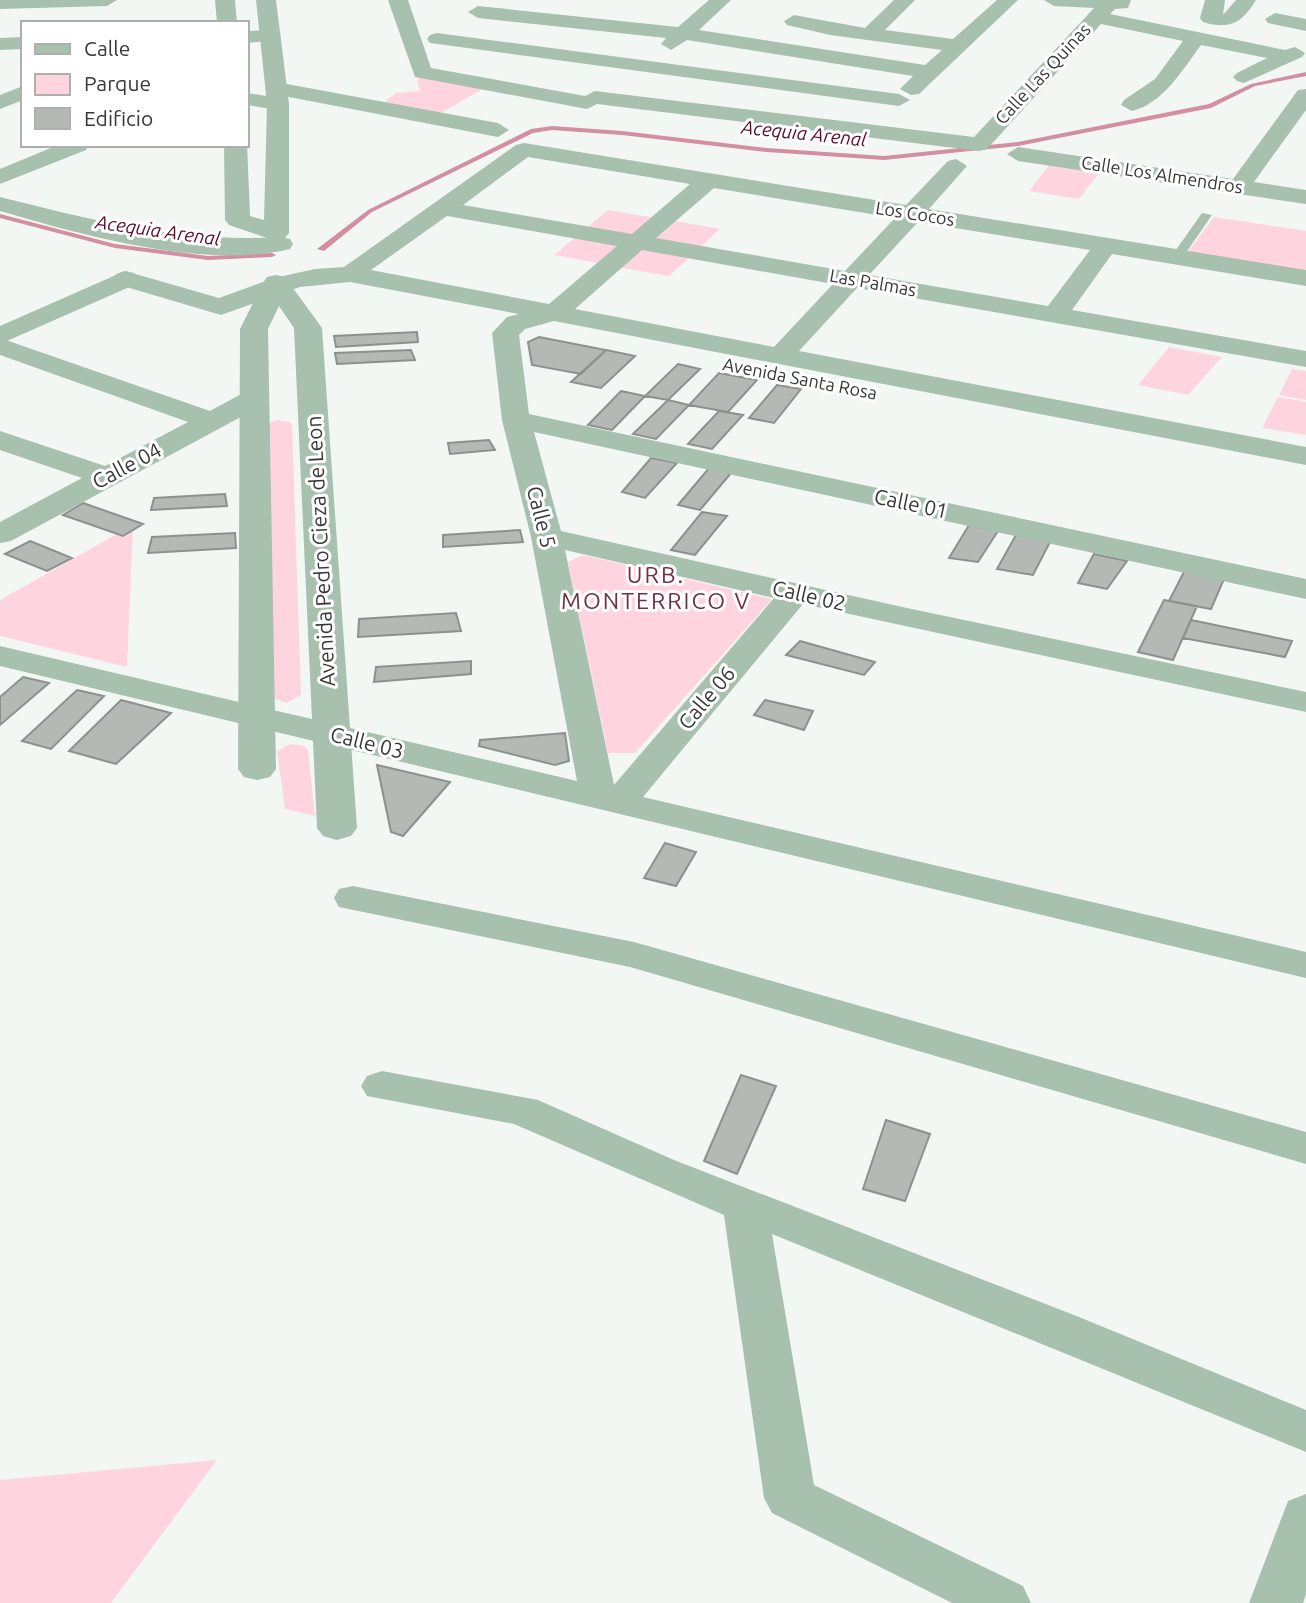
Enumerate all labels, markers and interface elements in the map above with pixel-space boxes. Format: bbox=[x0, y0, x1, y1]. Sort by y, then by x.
street label: Calle Las Quinas bbox=[991, 19, 1095, 128]
legend bbox=[21, 21, 248, 147]
text: Calle bbox=[84, 36, 130, 60]
text: Parque bbox=[84, 71, 151, 95]
text: Edificio bbox=[84, 106, 153, 130]
water label: Acequia Arenal bbox=[739, 115, 868, 151]
street label: Calle Los Almendros bbox=[1080, 151, 1245, 197]
street label: Los Cocos bbox=[874, 197, 956, 229]
water label: Acequia Arenal bbox=[93, 210, 222, 250]
street label: Las Palmas bbox=[828, 265, 918, 299]
street label: Avenida Santa Rosa bbox=[721, 353, 879, 403]
street label: Avenida Pedro Cieza de Leon bbox=[301, 415, 339, 687]
street label: Calle 04 bbox=[88, 437, 165, 493]
street label: Calle 5 bbox=[523, 483, 561, 550]
street label: Calle 01 bbox=[872, 484, 950, 523]
district label: URB. MONTERRICO V bbox=[561, 562, 751, 613]
street label: Calle 02 bbox=[770, 575, 848, 615]
street label: Calle 06 bbox=[673, 661, 739, 734]
street label: Calle 03 bbox=[328, 721, 406, 763]

